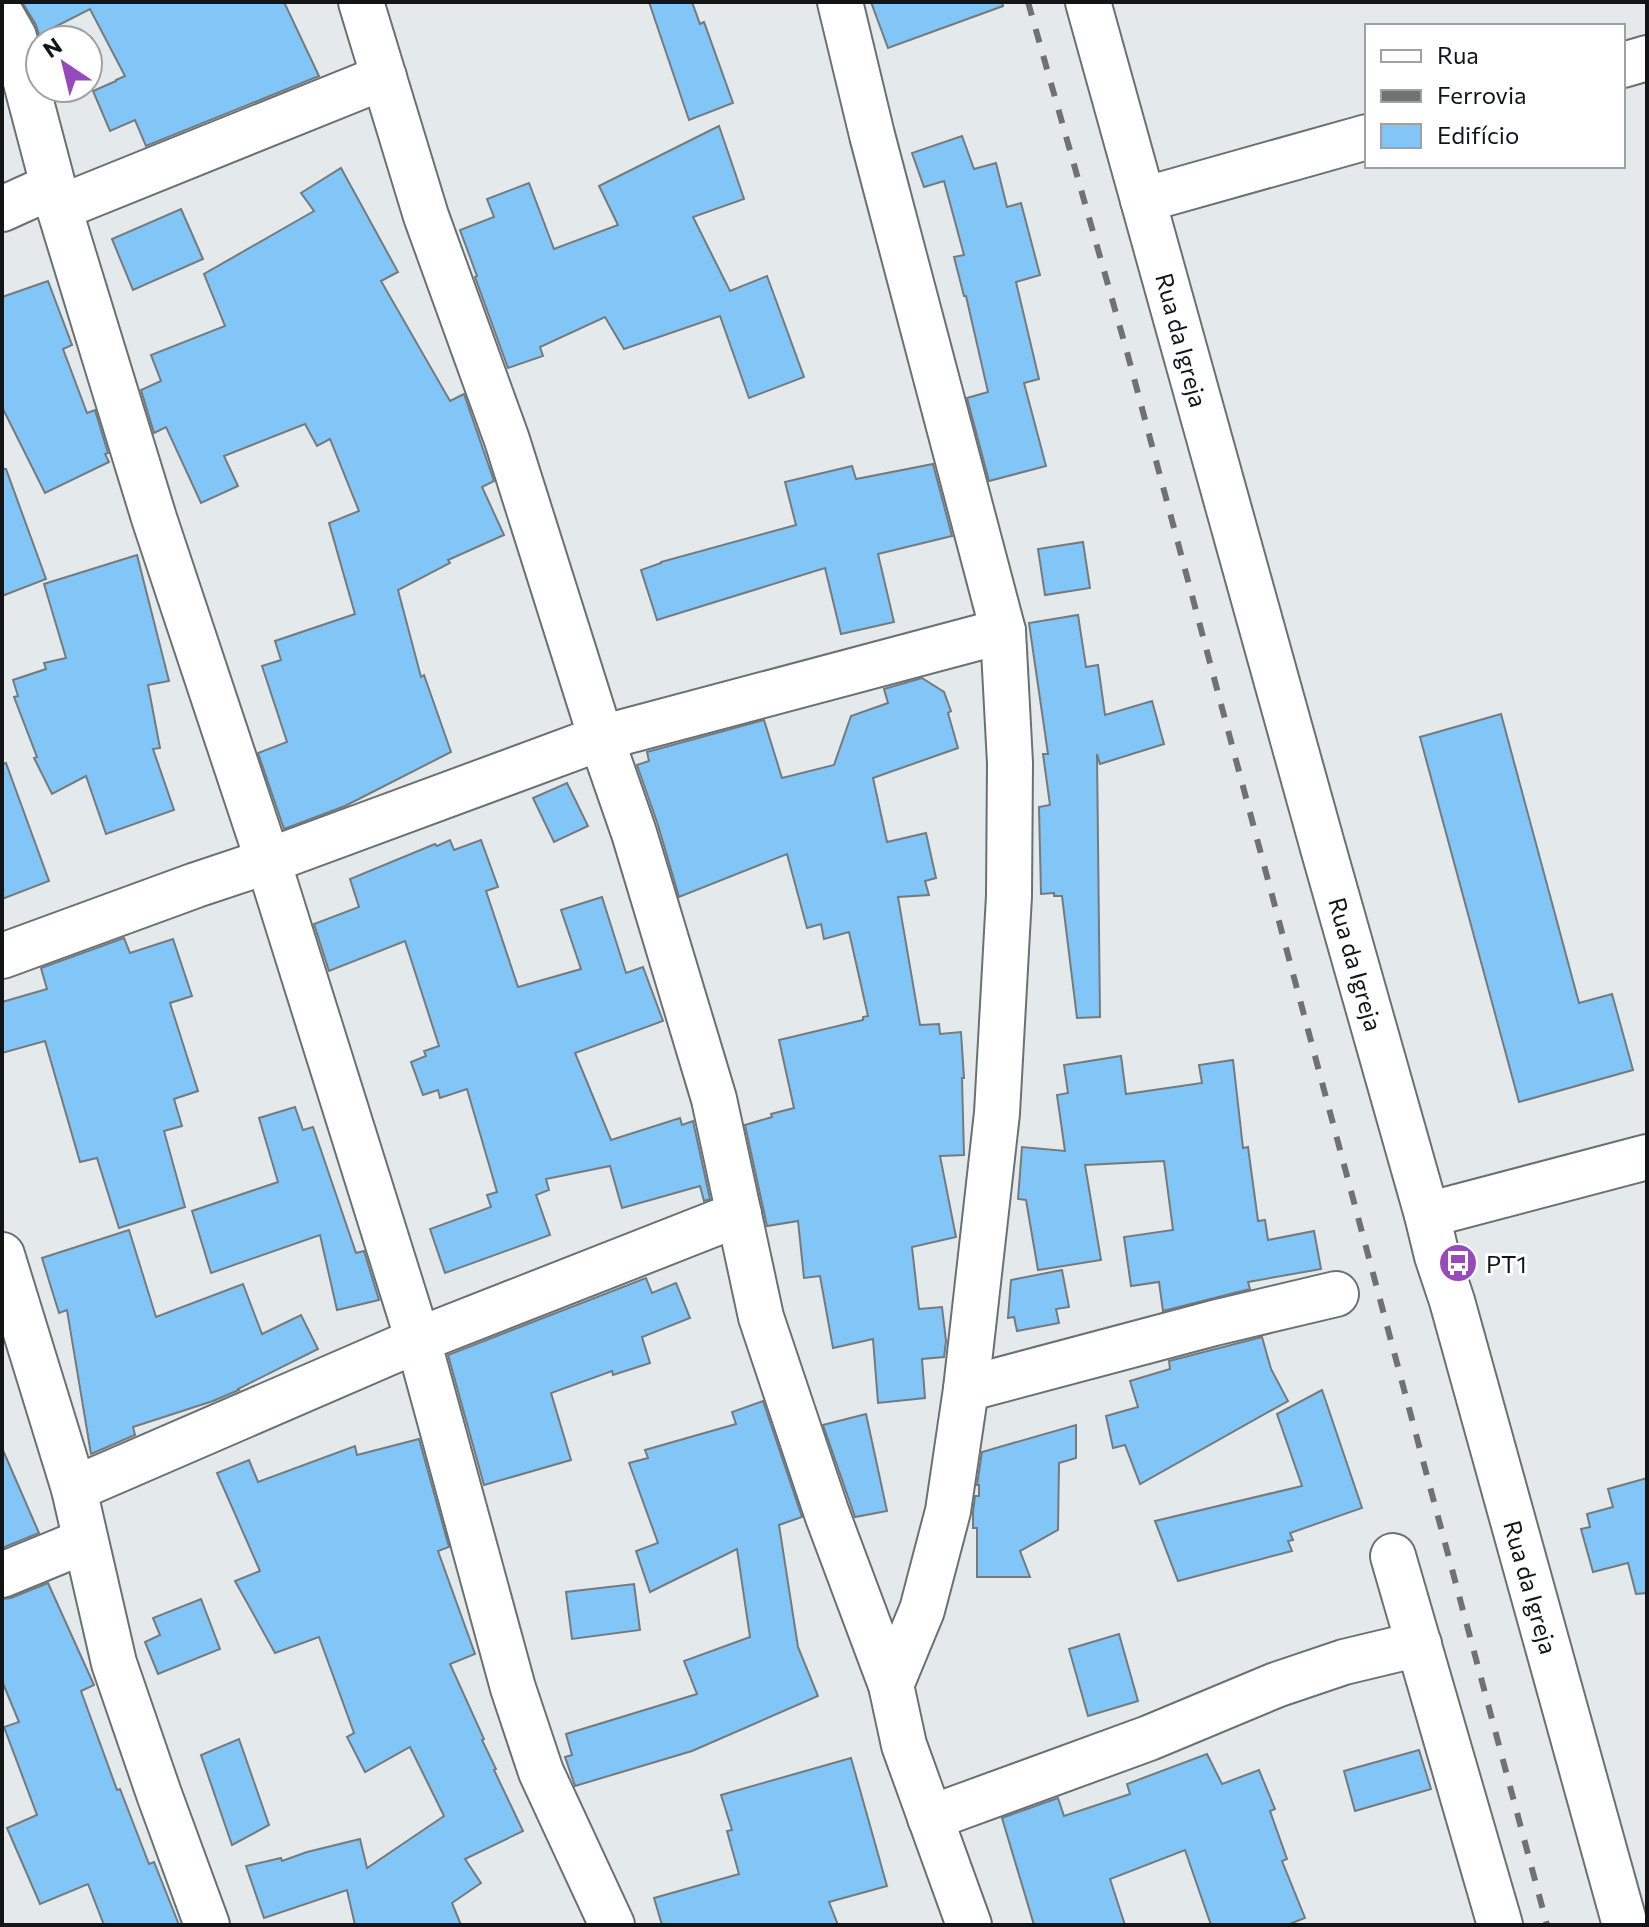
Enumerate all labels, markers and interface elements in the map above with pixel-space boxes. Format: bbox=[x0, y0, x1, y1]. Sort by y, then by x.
north arrow bbox=[24, 24, 104, 104]
legend bbox=[1365, 24, 1625, 168]
text: N bbox=[38, 31, 67, 63]
text: Rua bbox=[1437, 40, 1479, 69]
text: Ferrovia bbox=[1437, 80, 1527, 109]
text: Edifício bbox=[1437, 120, 1519, 149]
street label: Rua da Igreja bbox=[1150, 270, 1214, 410]
street label: Rua da Igreja bbox=[1323, 894, 1389, 1034]
bus stop icon: PT1 bbox=[1437, 1242, 1479, 1284]
place label: PT1 bbox=[1486, 1249, 1527, 1278]
street label: Rua da Igreja bbox=[1498, 1517, 1564, 1657]

